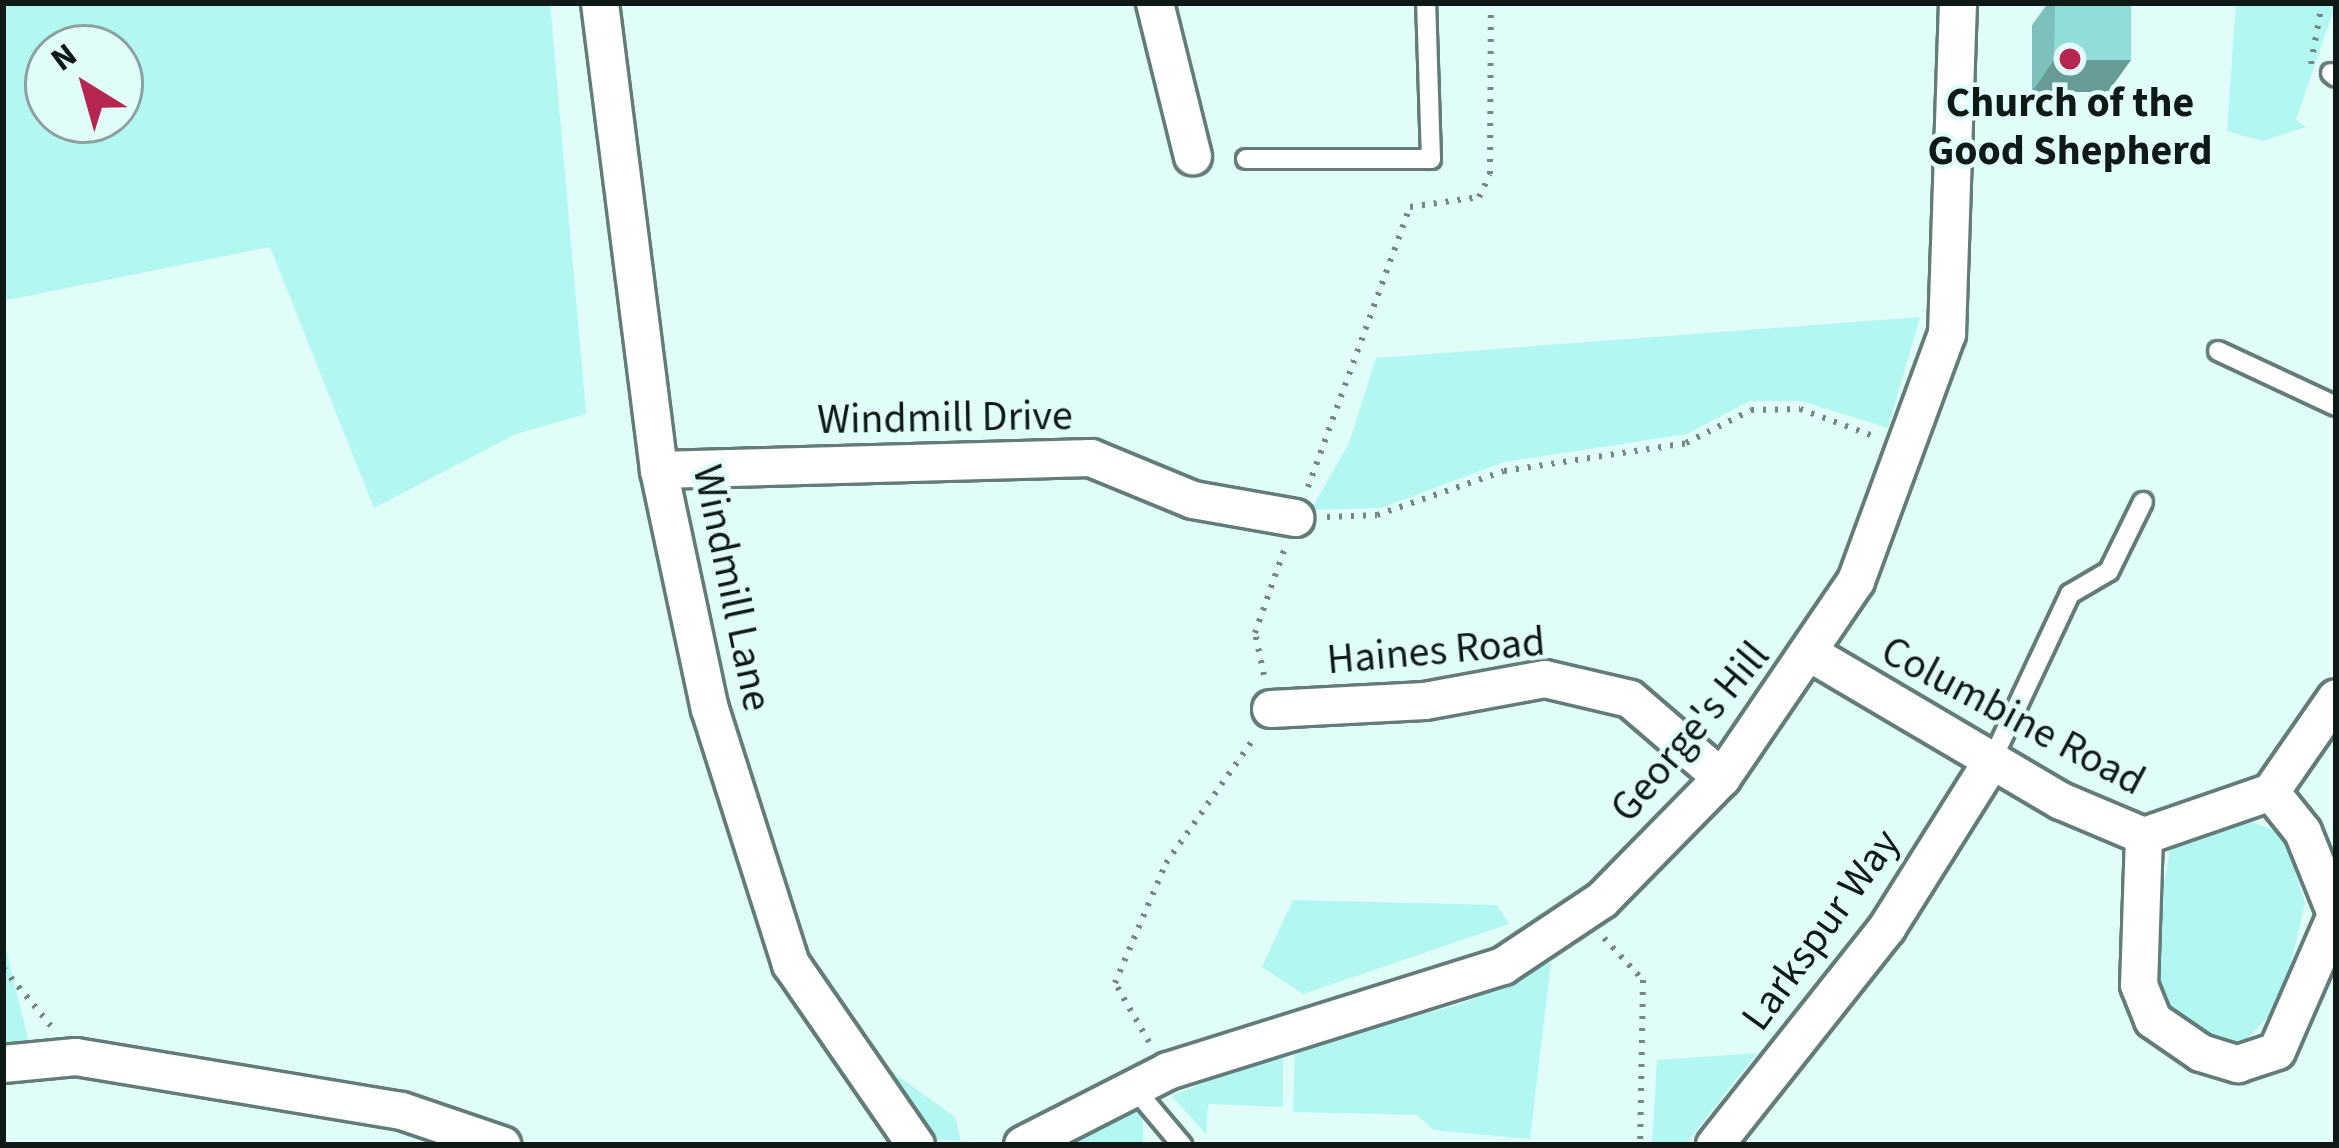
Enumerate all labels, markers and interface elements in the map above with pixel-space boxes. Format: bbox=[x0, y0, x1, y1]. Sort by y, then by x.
north arrow bbox=[24, 24, 144, 144]
text: N bbox=[41, 32, 87, 83]
marker: Church of the Good Shepherd bbox=[2057, 46, 2083, 72]
place label: Church of the Good Shepherd bbox=[1927, 78, 2213, 176]
street label: Windmill Drive bbox=[817, 391, 1073, 445]
street label: Windmill Lane bbox=[681, 461, 783, 715]
street label: Haines Road bbox=[1325, 616, 1547, 686]
street label: Columbine Road bbox=[1873, 625, 2153, 807]
street label: George's Hill bbox=[1600, 632, 1780, 832]
street label: Larkspur Way bbox=[1731, 819, 1911, 1041]

